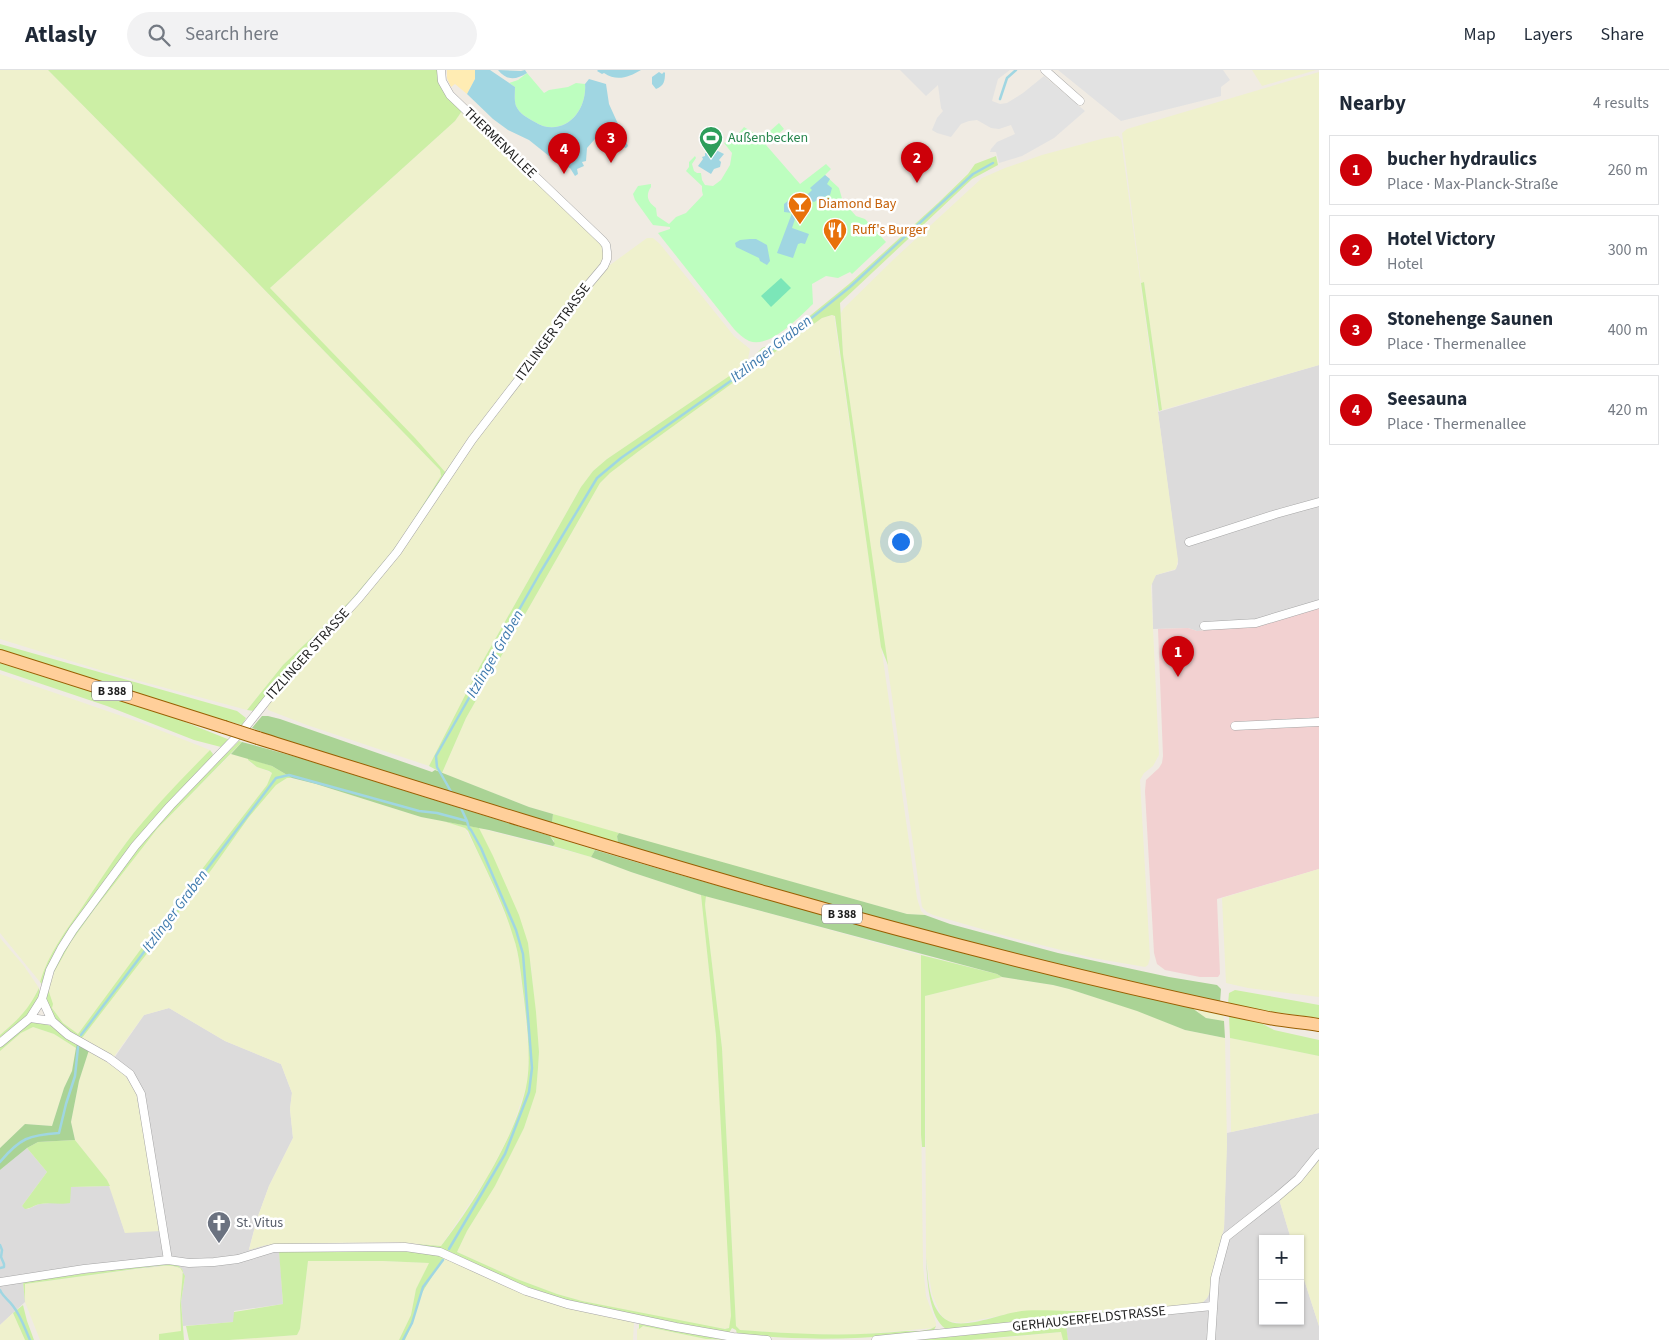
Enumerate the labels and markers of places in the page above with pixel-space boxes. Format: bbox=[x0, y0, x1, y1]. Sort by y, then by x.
pin: 3 bbox=[595, 122, 627, 163]
sports icon: Außenbecken bbox=[698, 125, 724, 159]
place label: Außenbecken bbox=[728, 128, 808, 148]
pin: 4 bbox=[548, 133, 580, 174]
pin: 2 bbox=[901, 142, 933, 183]
bar icon: Diamond Bay bbox=[787, 191, 813, 225]
place label: Diamond Bay bbox=[818, 194, 897, 214]
restaurant icon: Ruff's Burger bbox=[822, 217, 848, 251]
place label: Ruff's Burger bbox=[852, 220, 927, 240]
pin: 1 bbox=[1162, 636, 1194, 677]
church icon: St. Vitus bbox=[206, 1210, 232, 1244]
place label: St. Vitus bbox=[236, 1213, 283, 1233]

